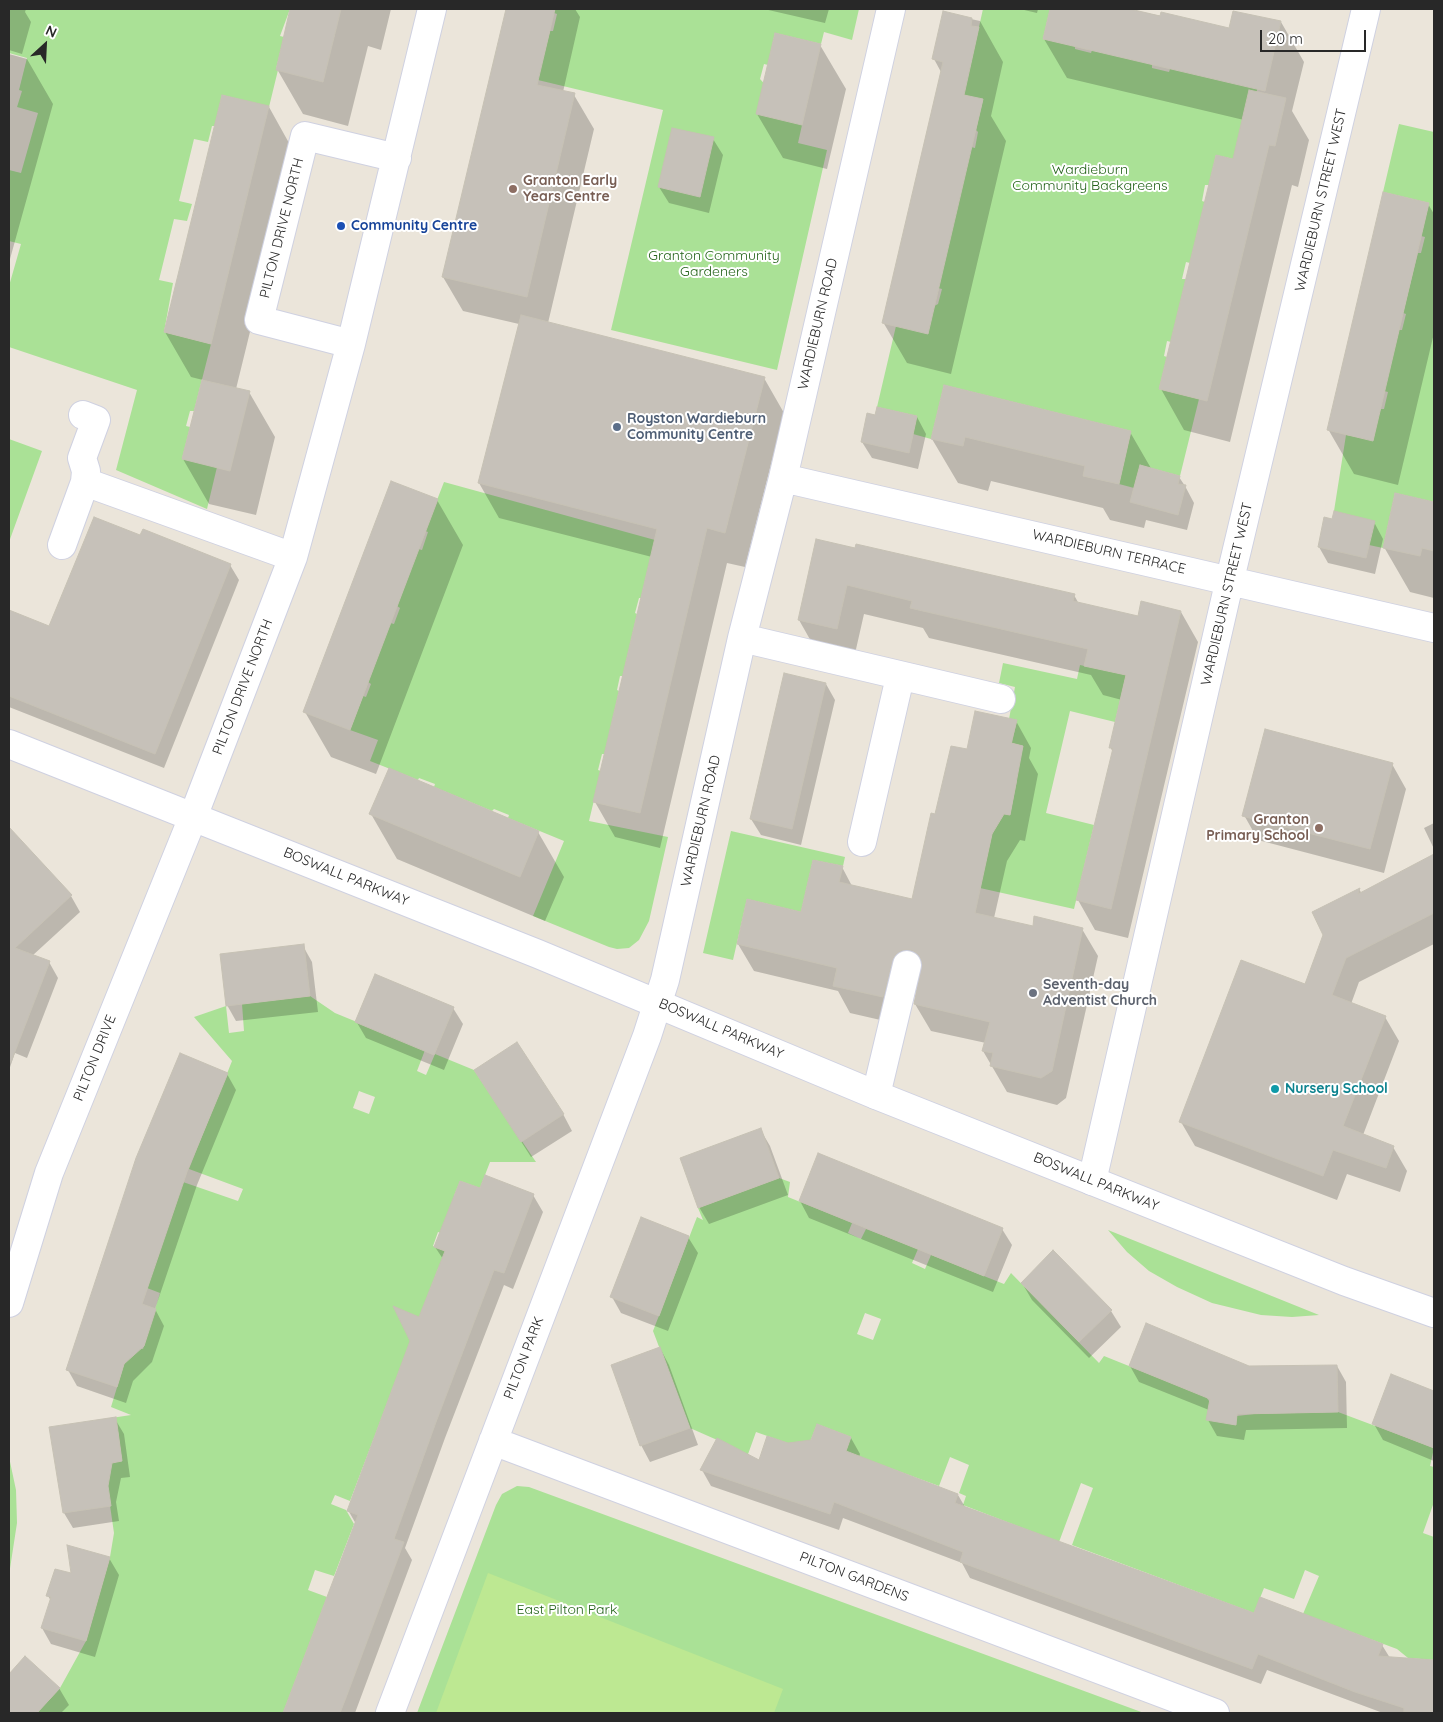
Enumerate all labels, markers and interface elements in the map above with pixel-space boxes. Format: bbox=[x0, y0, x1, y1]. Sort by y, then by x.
north arrow bbox=[20, 20, 70, 70]
scale bar bbox=[1263, 20, 1369, 52]
text: N bbox=[43, 21, 60, 42]
text: 20 m bbox=[1268, 29, 1303, 48]
street label: WARDIEBURN STREET WEST bbox=[1292, 107, 1350, 293]
street label: PILTON DRIVE NORTH bbox=[256, 156, 308, 300]
park label: Wardieburn Community Backgreens bbox=[1012, 162, 1168, 194]
place label: Granton Early Years Centre bbox=[523, 173, 617, 206]
marker: Granton Early Years Centre bbox=[507, 183, 519, 195]
place label: Community Centre bbox=[351, 218, 477, 234]
marker: Community Centre bbox=[335, 220, 347, 232]
park label: Granton Community Gardeners bbox=[648, 248, 780, 280]
street label: WARDIEBURN ROAD bbox=[795, 256, 841, 392]
place label: Royston Wardieburn Community Centre bbox=[627, 411, 766, 444]
marker: Royston Wardieburn Community Centre bbox=[611, 421, 623, 433]
street label: WARDIEBURN STREET WEST bbox=[1198, 501, 1256, 687]
street label: WARDIEBURN TERRACE bbox=[1031, 526, 1187, 578]
street label: PILTON DRIVE NORTH bbox=[209, 617, 277, 757]
street label: WARDIEBURN ROAD bbox=[678, 753, 724, 889]
place label: Granton Primary School bbox=[1206, 812, 1309, 844]
marker: Granton Primary School bbox=[1313, 822, 1325, 834]
street label: BOSWALL PARKWAY bbox=[281, 844, 411, 910]
place label: Seventh-day Adventist Church bbox=[1043, 977, 1157, 1010]
marker: Seventh-day Adventist Church bbox=[1027, 987, 1039, 999]
street label: BOSWALL PARKWAY bbox=[656, 995, 786, 1063]
street label: PILTON DRIVE bbox=[70, 1012, 120, 1104]
place label: Nursery School bbox=[1285, 1081, 1388, 1097]
marker: Nursery School bbox=[1269, 1083, 1281, 1095]
street label: BOSWALL PARKWAY bbox=[1031, 1149, 1161, 1215]
street label: PILTON PARK bbox=[501, 1314, 547, 1402]
street label: PILTON GARDENS bbox=[797, 1548, 911, 1606]
park label: East Pilton Park bbox=[517, 1602, 617, 1618]

